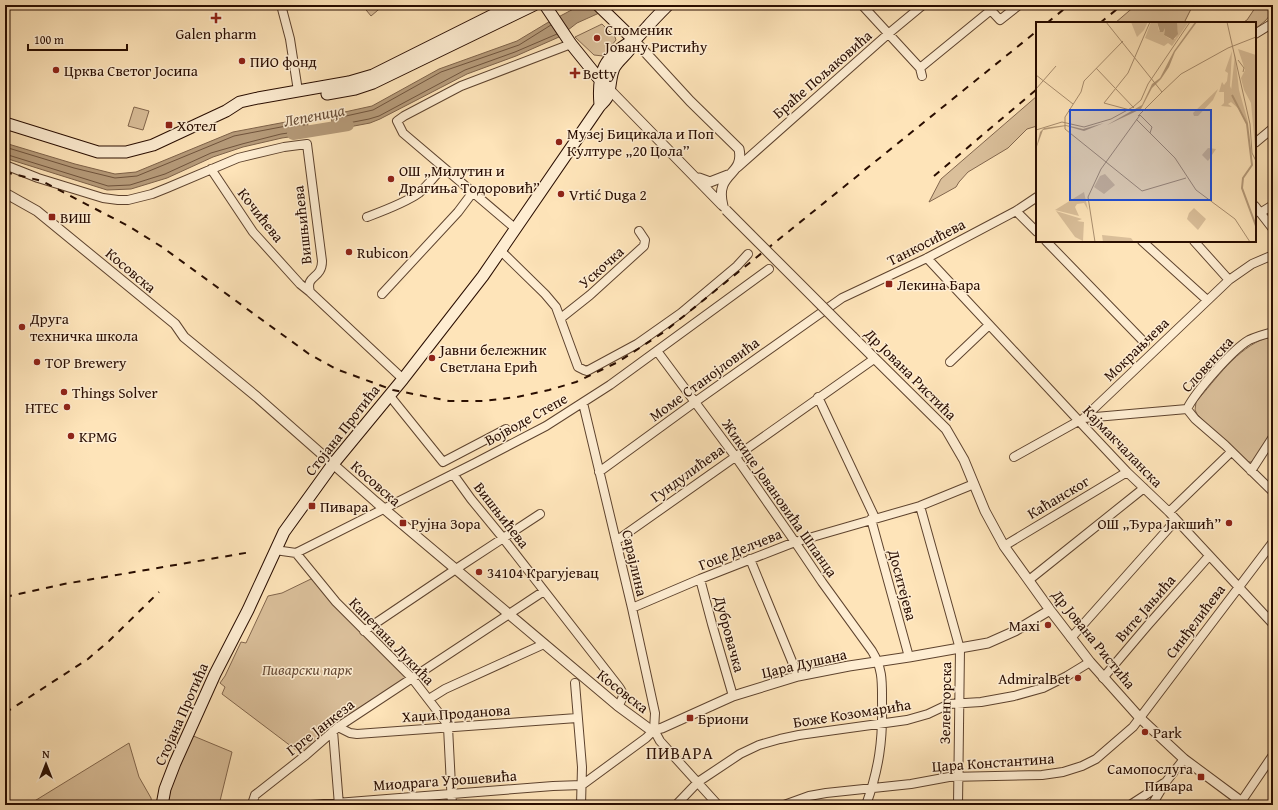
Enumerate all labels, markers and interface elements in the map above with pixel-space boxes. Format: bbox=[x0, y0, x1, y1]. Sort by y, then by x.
marker: Galen pharm bbox=[211, 13, 221, 23]
place label: Споменик Јовану Ристићу bbox=[603, 19, 708, 57]
inset map bbox=[1036, 22, 1256, 242]
place label: Galen pharm bbox=[176, 23, 257, 44]
street label: Браће Пољаковића bbox=[768, 24, 877, 123]
scale bar bbox=[28, 26, 127, 52]
text: 100 m bbox=[34, 31, 64, 48]
marker: Споменик Јовану Ристићу bbox=[592, 33, 602, 43]
place label: ПИО фонд bbox=[250, 51, 317, 72]
marker: ПИО фонд bbox=[237, 56, 247, 66]
place label: Црква Светог Јосипа bbox=[64, 60, 199, 81]
place label: Betty bbox=[583, 63, 617, 84]
marker: Црква Светог Јосипа bbox=[51, 65, 61, 75]
marker: Betty bbox=[570, 68, 580, 78]
water label: Лепеница bbox=[281, 97, 347, 133]
place label: Хотел bbox=[177, 115, 217, 136]
marker: Хотел bbox=[164, 120, 174, 130]
place label: Музеј Бицикала и Поп Културе „20 Цола” bbox=[567, 123, 714, 161]
marker: Музеј Бицикала и Поп Културе „20 Цола” bbox=[554, 137, 564, 147]
place label: ОШ „Милутин и Драгиња Тодоровић” bbox=[398, 160, 540, 198]
marker: ОШ „Милутин и Драгиња Тодоровић” bbox=[386, 174, 396, 184]
street label: Кочићева bbox=[233, 183, 289, 247]
street label: Вишњићева bbox=[287, 184, 317, 265]
place label: Vrtić Duga 2 bbox=[569, 184, 647, 205]
marker: Vrtić Duga 2 bbox=[556, 189, 566, 199]
place label: ВИШ bbox=[60, 207, 92, 228]
marker: ВИШ bbox=[47, 212, 57, 222]
street label: Танкосићева bbox=[883, 213, 970, 271]
street label: Ускочка bbox=[574, 240, 629, 293]
place label: Rubicon bbox=[357, 242, 409, 263]
street label: Косовска bbox=[101, 243, 161, 298]
marker: Rubicon bbox=[344, 247, 354, 257]
place label: Лекина Бара bbox=[897, 274, 981, 295]
marker: Лекина Бара bbox=[884, 279, 894, 289]
place label: Друга техничка школа bbox=[29, 308, 139, 346]
street label: Мокрањчева bbox=[1099, 312, 1174, 386]
marker: Друга техничка школа bbox=[17, 322, 27, 332]
street label: Др Јована Ристића bbox=[860, 323, 962, 425]
street label: Моме Станојловића bbox=[645, 331, 764, 426]
street label: Словенска bbox=[1176, 331, 1238, 397]
place label: Јавни бележник Светлана Ерић bbox=[438, 339, 547, 377]
place label: TOP Brewery bbox=[45, 352, 127, 373]
marker: Јавни бележник Светлана Ерић bbox=[427, 353, 437, 363]
marker: TOP Brewery bbox=[32, 357, 42, 367]
street label: Стојана Протића bbox=[300, 379, 385, 480]
place label: Things Solver bbox=[72, 382, 158, 403]
marker: Things Solver bbox=[59, 387, 69, 397]
street label: Војводе Степе bbox=[481, 388, 571, 450]
place label: HTEC bbox=[25, 397, 59, 418]
street label: Кајмакчаланска bbox=[1078, 400, 1168, 492]
marker: HTEC bbox=[62, 402, 72, 412]
street label: Жикице Јовановића Шпанца bbox=[717, 414, 843, 582]
place label: KPMG bbox=[79, 426, 117, 447]
marker: KPMG bbox=[66, 431, 76, 441]
street label: Гундулићева bbox=[646, 439, 729, 507]
street label: Косовска bbox=[346, 455, 406, 511]
street label: Каћанског bbox=[1023, 470, 1094, 524]
street label: Вишњићева bbox=[469, 477, 535, 553]
place label: Пивара bbox=[320, 496, 369, 517]
marker: Пивара bbox=[307, 501, 317, 511]
place label: Рујна Зора bbox=[411, 513, 481, 534]
place label: ОШ „Ђура Јакшић” bbox=[1097, 513, 1221, 534]
marker: Рујна Зора bbox=[398, 518, 408, 528]
marker: ОШ „Ђура Јакшић” bbox=[1224, 518, 1234, 528]
street label: Гоце Делчева bbox=[695, 522, 786, 575]
street label: Сарајлина bbox=[617, 528, 653, 599]
street label: Доситејева bbox=[883, 546, 923, 624]
place label: 34104 Крагујевац bbox=[487, 562, 599, 583]
marker: 34104 Крагујевац bbox=[474, 567, 484, 577]
street label: Вите Јањића bbox=[1110, 569, 1181, 646]
street label: Синђелићева bbox=[1160, 579, 1230, 662]
street label: Др Јована Ристића bbox=[1047, 584, 1141, 694]
street label: Капетана Лукића bbox=[345, 592, 440, 690]
street label: Дубровачка bbox=[709, 593, 750, 675]
place label: Maxi bbox=[1009, 615, 1040, 636]
marker: Maxi bbox=[1043, 620, 1053, 630]
street label: Цара Душана bbox=[759, 643, 850, 683]
street label: Стојана Протића bbox=[149, 658, 213, 769]
park label: Пиварски парк bbox=[262, 659, 353, 680]
street label: Зеленгорска bbox=[934, 661, 956, 744]
street label: Косовска bbox=[593, 664, 654, 718]
place label: AdmiralBet bbox=[998, 668, 1071, 689]
marker: AdmiralBet bbox=[1073, 673, 1083, 683]
street label: Грге Јанкеза bbox=[282, 693, 359, 760]
street label: Боже Козомарића bbox=[792, 693, 913, 733]
street label: Хаџи Проданова bbox=[401, 699, 512, 727]
place label: Бриони bbox=[698, 708, 749, 729]
marker: Бриони bbox=[685, 713, 695, 723]
place label: Park bbox=[1153, 722, 1182, 743]
marker: Park bbox=[1140, 727, 1150, 737]
district label: ПИВАРА bbox=[646, 740, 714, 765]
north arrow bbox=[26, 744, 66, 784]
text: N bbox=[42, 746, 50, 762]
street label: Цара Константина bbox=[931, 747, 1056, 777]
place label: Самопослуга Пивара bbox=[1107, 758, 1194, 796]
street label: Миодрага Урошевића bbox=[373, 764, 518, 795]
marker: Самопослуга Пивара bbox=[1196, 772, 1206, 782]

